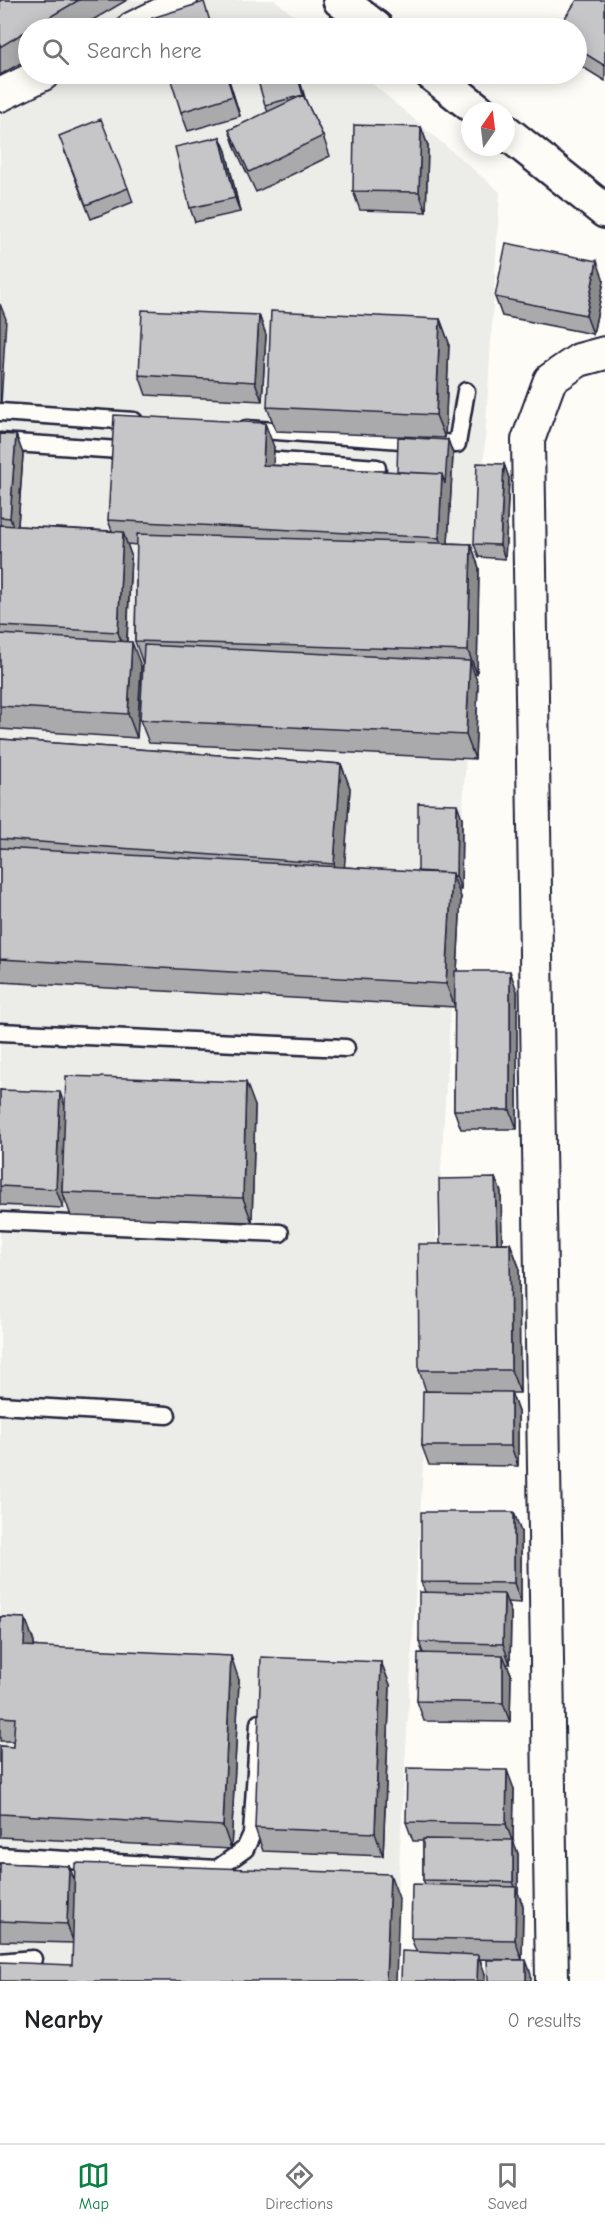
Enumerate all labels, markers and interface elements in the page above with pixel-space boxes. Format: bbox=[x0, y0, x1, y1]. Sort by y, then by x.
search box bbox=[18, 18, 587, 84]
icon: search bbox=[39, 35, 72, 68]
text: Search here bbox=[87, 38, 202, 64]
north arrow bbox=[461, 102, 515, 156]
text: Nearby bbox=[24, 2005, 103, 2035]
text: 0 results bbox=[508, 2009, 581, 2032]
tab: Map bbox=[77, 2159, 110, 2213]
tab: Directions bbox=[265, 2159, 333, 2213]
tab: Saved bbox=[488, 2159, 528, 2213]

